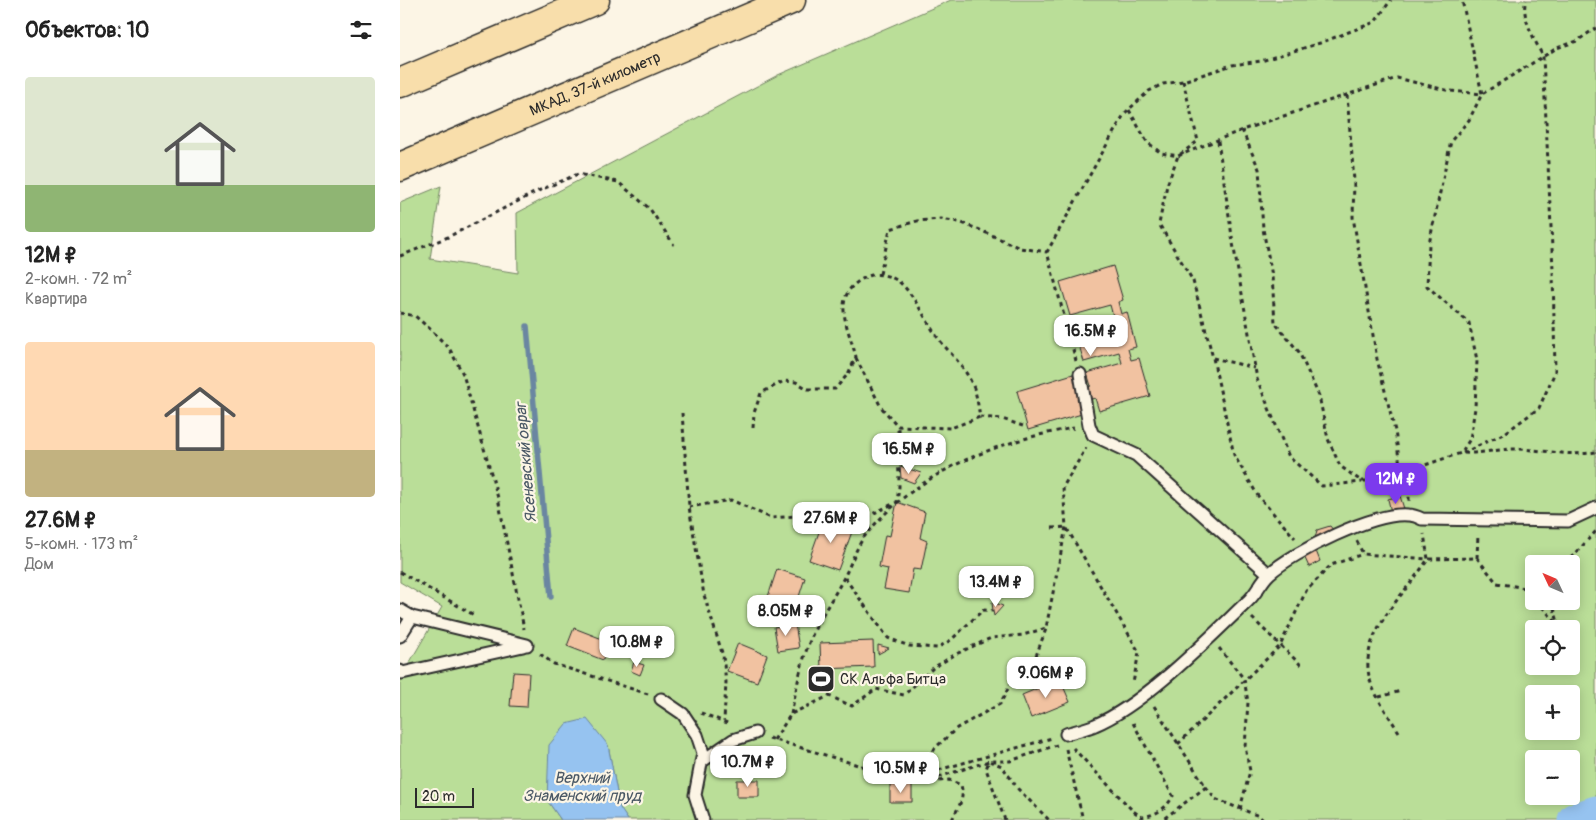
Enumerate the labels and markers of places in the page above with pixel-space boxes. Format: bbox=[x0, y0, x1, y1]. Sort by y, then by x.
pin: 16.5M ₽ bbox=[1045, 314, 1137, 357]
pin: 16.5M ₽ bbox=[863, 432, 955, 475]
pin: 12M ₽ bbox=[1361, 462, 1431, 505]
pin: 27.6M ₽ bbox=[785, 502, 877, 544]
pin: 13.4M ₽ bbox=[950, 566, 1042, 608]
pin: 8.05M ₽ bbox=[740, 594, 832, 637]
pin: 10.8M ₽ bbox=[591, 626, 683, 668]
pin: 9.06M ₽ bbox=[1000, 656, 1092, 699]
sports icon: СК Альфа Битца bbox=[806, 664, 836, 694]
place label: СК Альфа Битца bbox=[840, 670, 946, 689]
pin: 10.7M ₽ bbox=[702, 746, 794, 788]
pin: 10.5M ₽ bbox=[855, 752, 947, 794]

